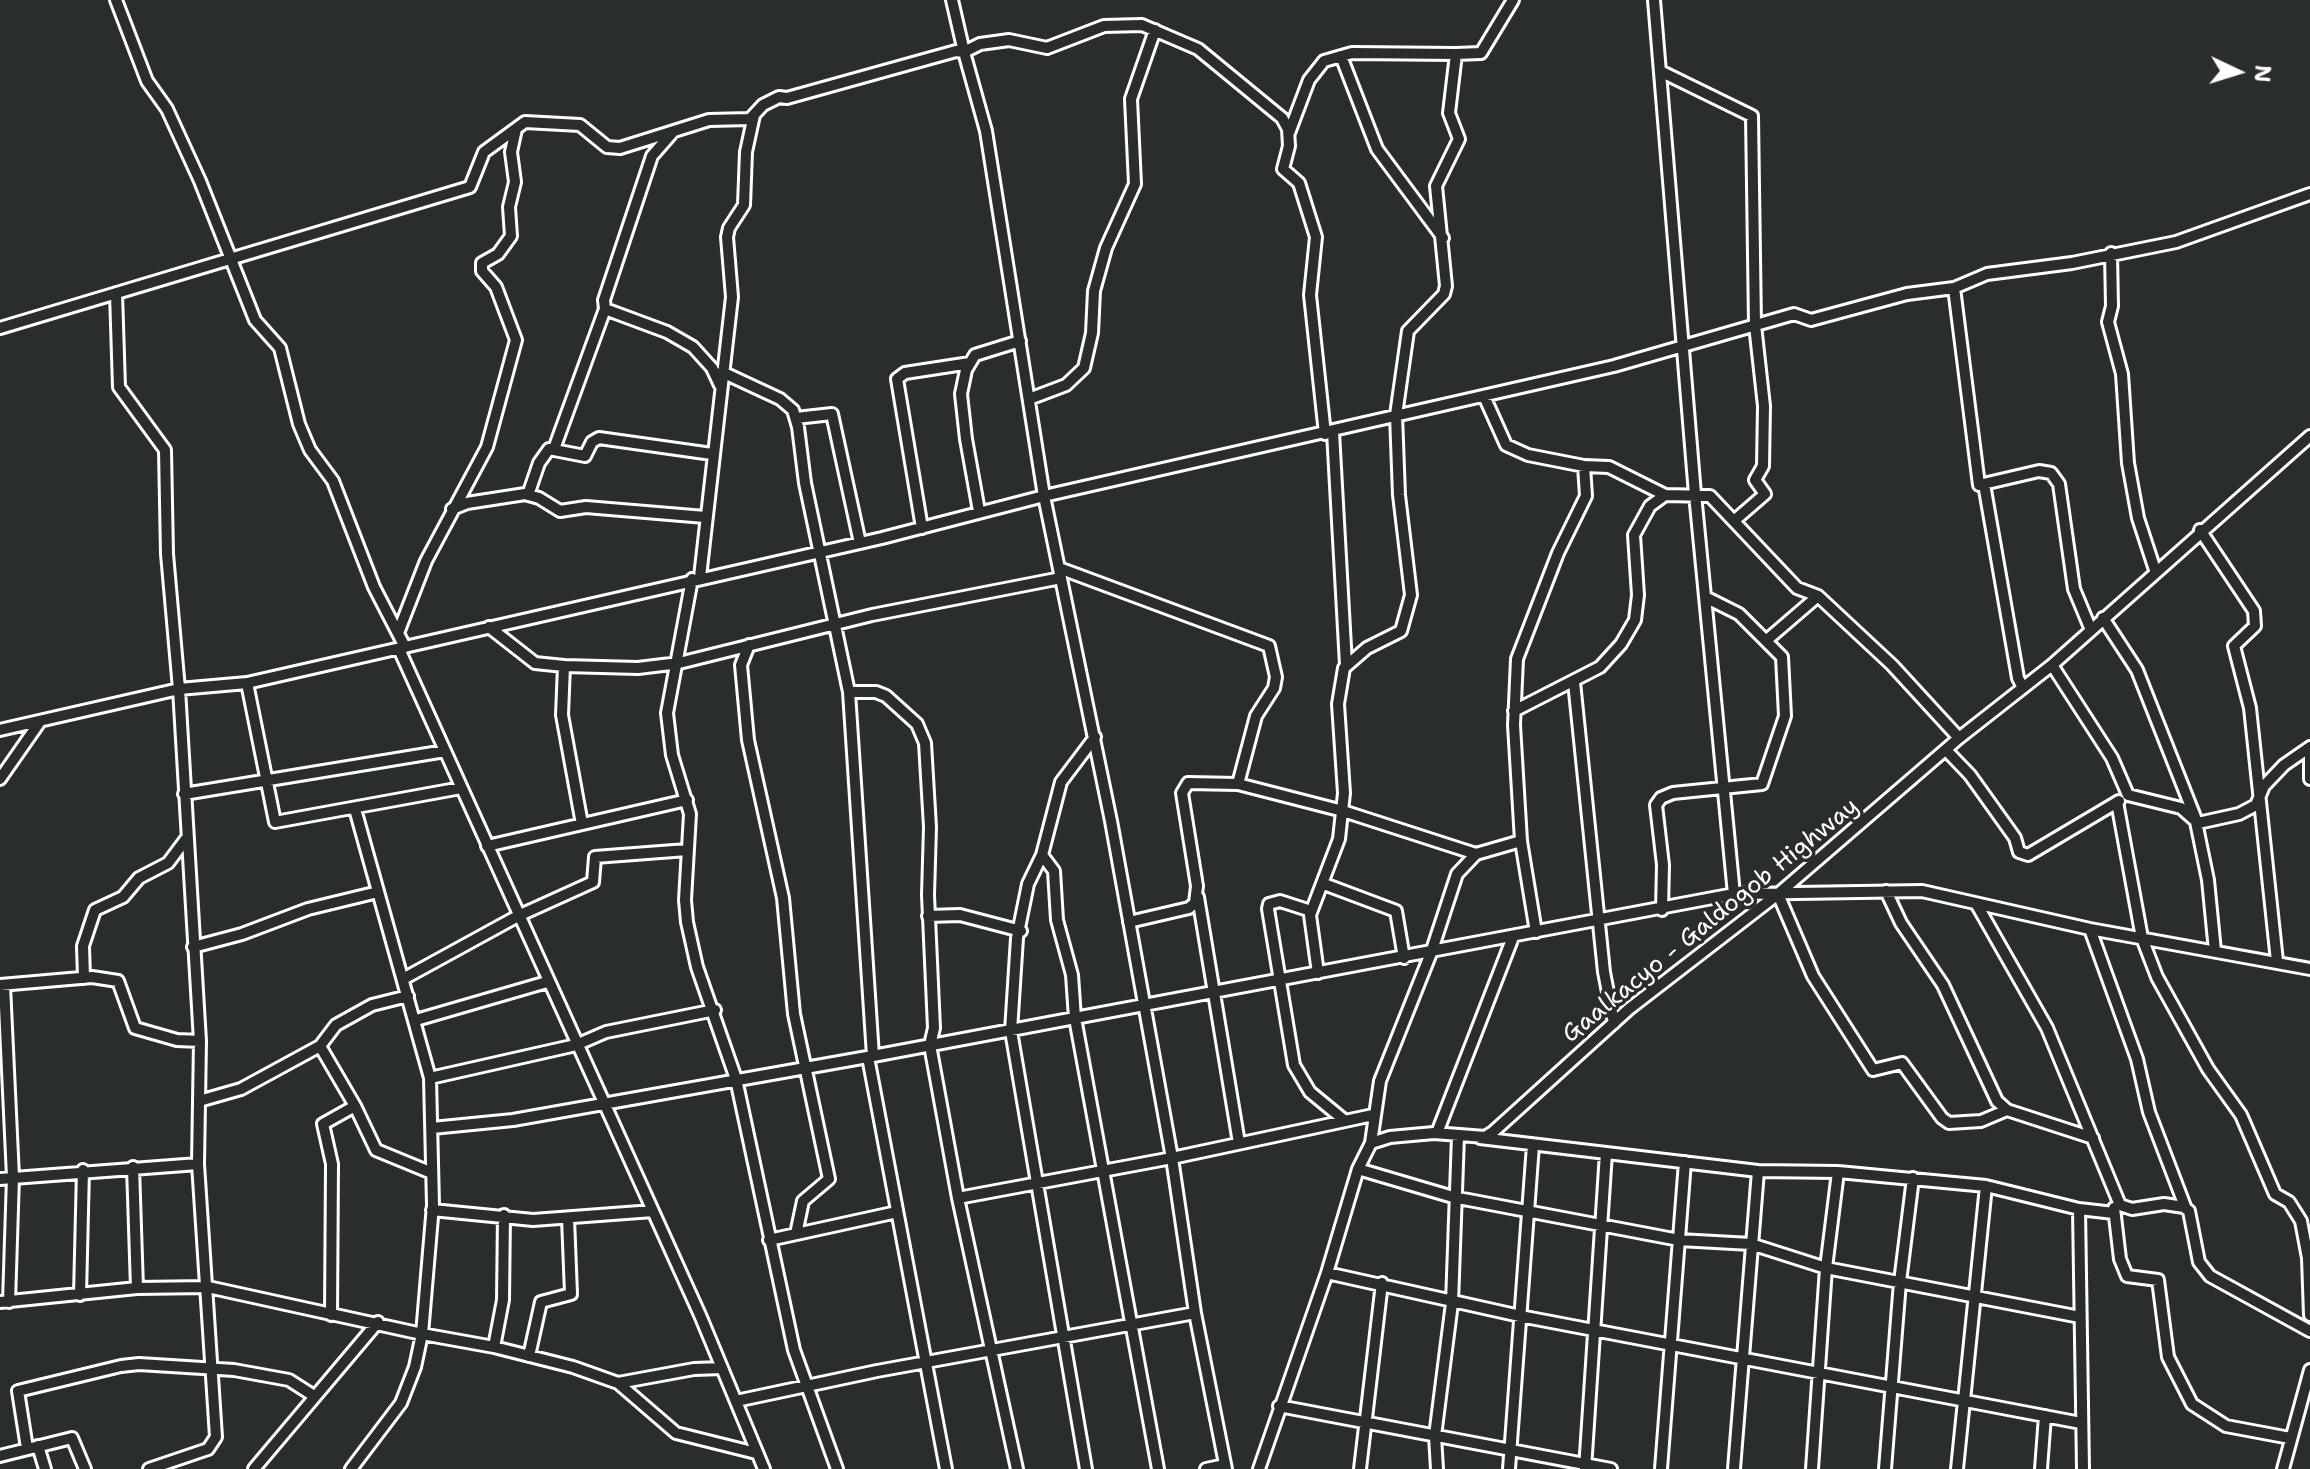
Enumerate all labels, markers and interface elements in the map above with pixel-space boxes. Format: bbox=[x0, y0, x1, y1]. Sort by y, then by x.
north arrow bbox=[2198, 32, 2278, 112]
text: N bbox=[2247, 64, 2278, 83]
street label: Gaalkacyo - Galdogob Highway bbox=[1557, 793, 1865, 1049]

